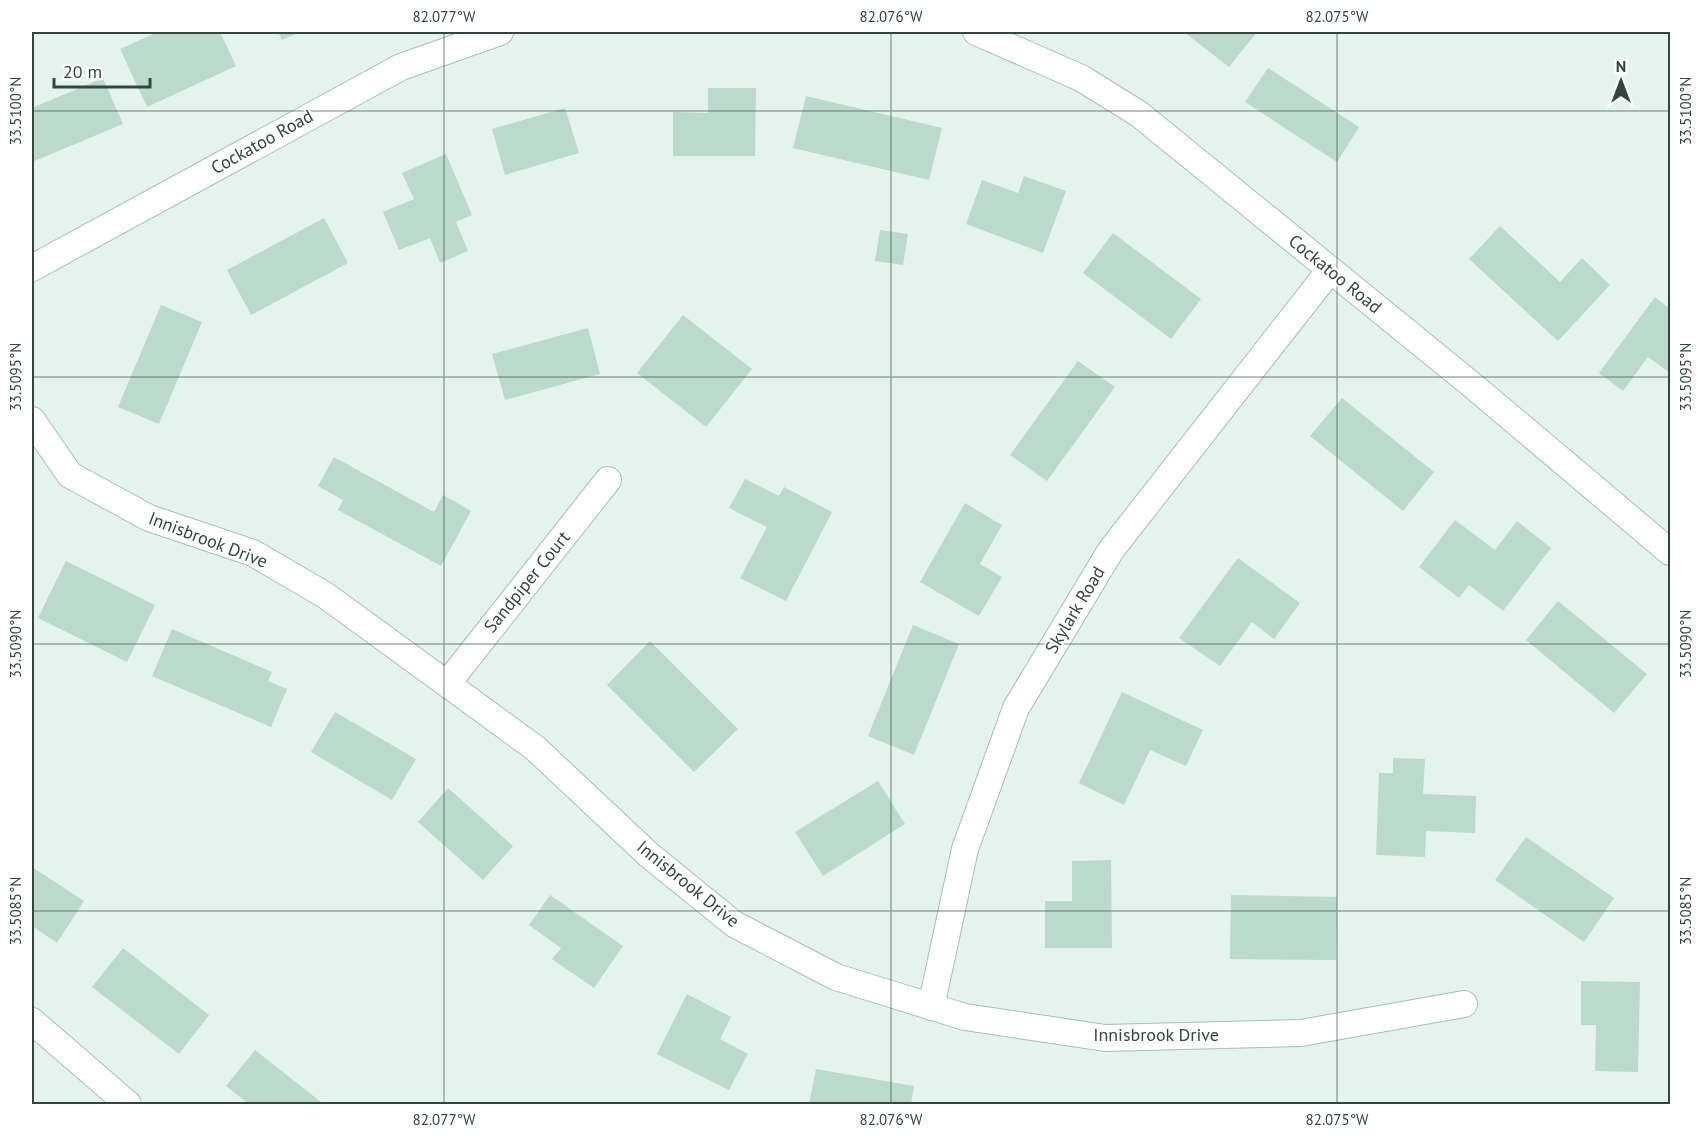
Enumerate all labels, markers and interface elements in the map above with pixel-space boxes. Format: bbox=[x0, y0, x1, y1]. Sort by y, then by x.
text: 82.077°W bbox=[413, 7, 476, 26]
text: 82.076°W bbox=[860, 7, 923, 26]
text: 82.075°W bbox=[1306, 7, 1369, 26]
scale bar bbox=[54, 51, 150, 89]
north arrow bbox=[1591, 51, 1651, 111]
text: N bbox=[1616, 56, 1626, 76]
text: 20 m bbox=[63, 60, 102, 83]
text: 33.5100°N bbox=[6, 77, 25, 145]
text: 33.5100°N bbox=[1676, 77, 1695, 145]
street label: Cockatoo Road bbox=[207, 104, 317, 179]
street label: Cockatoo Road bbox=[1284, 229, 1386, 318]
text: 33.5095°N bbox=[6, 343, 25, 411]
text: 33.5095°N bbox=[1676, 343, 1695, 411]
street label: Innisbrook Drive bbox=[145, 506, 271, 573]
street label: Sandpiper Court bbox=[479, 526, 575, 637]
street label: Skylark Road bbox=[1040, 562, 1110, 658]
text: 33.5090°N bbox=[6, 610, 25, 678]
text: 33.5090°N bbox=[1676, 610, 1695, 678]
street label: Innisbrook Drive bbox=[632, 835, 744, 932]
text: 33.5085°N bbox=[6, 877, 25, 945]
text: 33.5085°N bbox=[1676, 877, 1695, 945]
street label: Innisbrook Drive bbox=[1093, 1023, 1219, 1046]
text: 82.077°W bbox=[413, 1110, 476, 1129]
text: 82.076°W bbox=[860, 1110, 923, 1129]
text: 82.075°W bbox=[1306, 1110, 1369, 1129]

